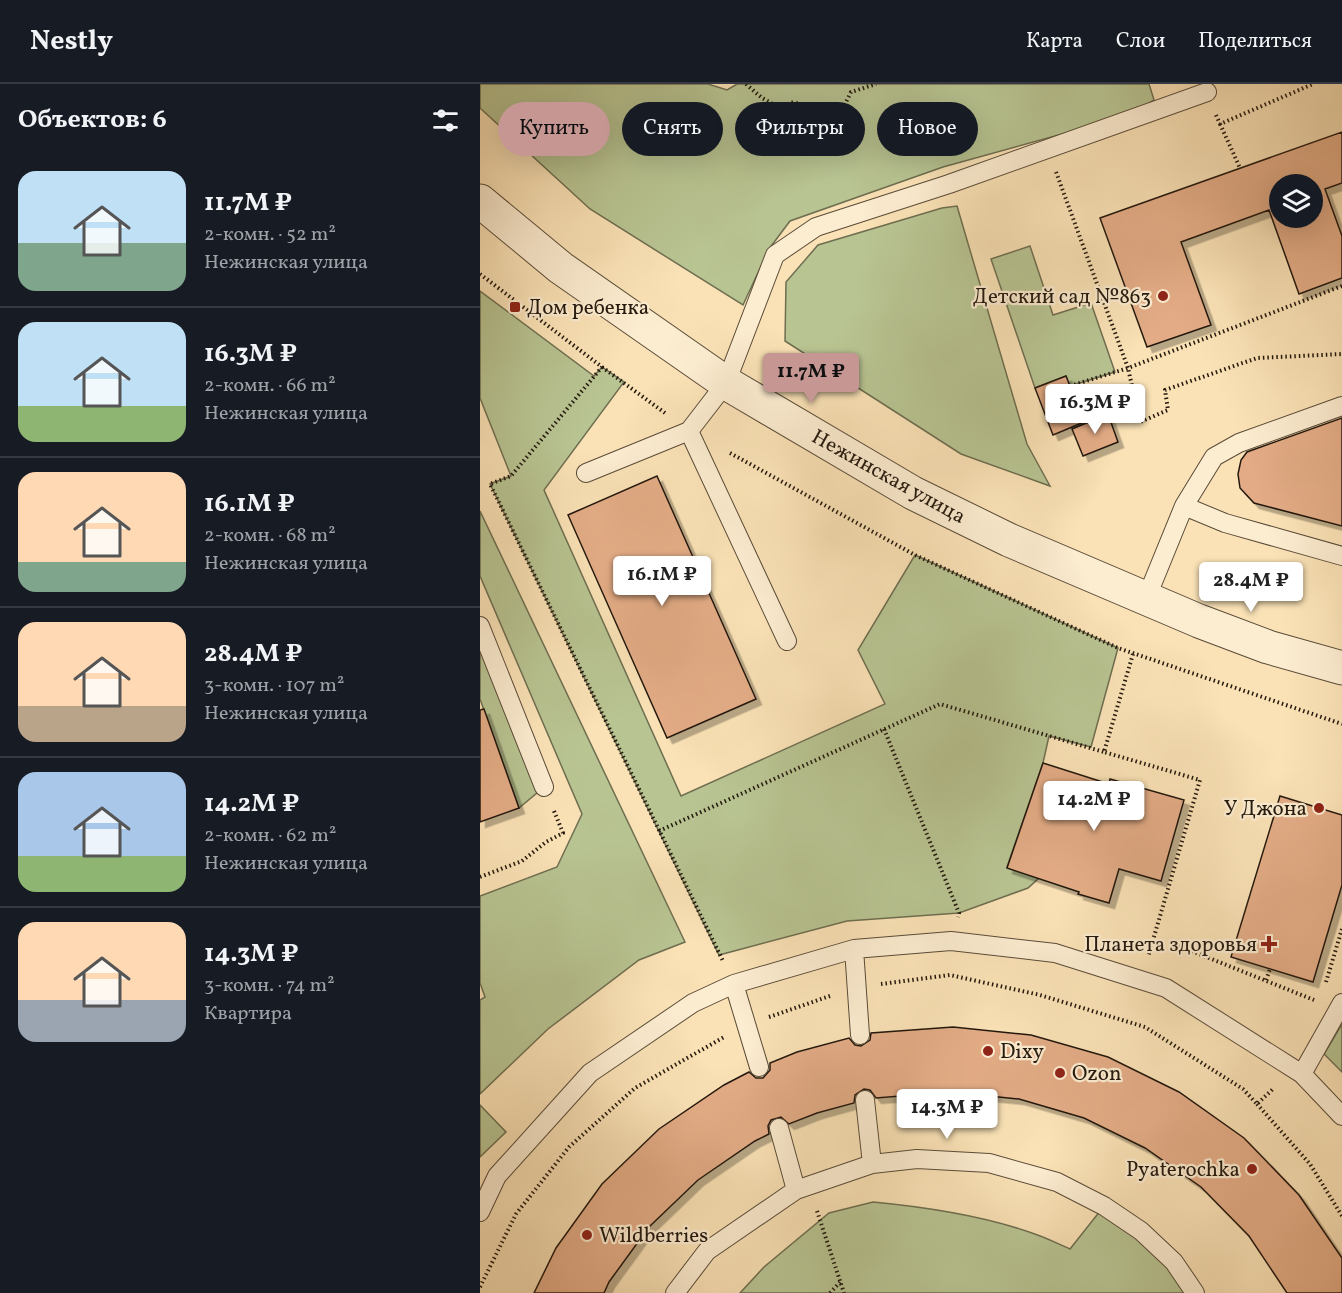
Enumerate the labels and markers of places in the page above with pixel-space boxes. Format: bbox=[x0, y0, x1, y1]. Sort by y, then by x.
place label: Детский сад №863 bbox=[973, 283, 1151, 312]
marker: Детский сад №863 bbox=[1156, 289, 1170, 303]
place label: Дом ребенка bbox=[527, 294, 649, 323]
marker: Дом ребенка bbox=[508, 300, 522, 314]
pin: 11.7M ₽ bbox=[756, 353, 866, 404]
pin: 16.3M ₽ bbox=[1040, 384, 1150, 435]
pin: 16.1M ₽ bbox=[607, 556, 717, 607]
pin: 28.4M ₽ bbox=[1196, 562, 1306, 613]
pin: 14.2M ₽ bbox=[1039, 781, 1149, 832]
place label: У Джона bbox=[1224, 795, 1307, 824]
marker: У Джона bbox=[1312, 801, 1326, 815]
place label: Планета здоровья bbox=[1084, 931, 1257, 960]
marker: Планета здоровья bbox=[1262, 937, 1276, 951]
place label: Dixy bbox=[1000, 1038, 1045, 1067]
marker: Dixy bbox=[981, 1044, 995, 1058]
place label: Ozon bbox=[1072, 1060, 1122, 1089]
marker: Ozon bbox=[1053, 1066, 1067, 1080]
pin: 14.3M ₽ bbox=[892, 1089, 1002, 1140]
place label: Pyaterochka bbox=[1126, 1156, 1240, 1185]
marker: Pyaterochka bbox=[1245, 1162, 1259, 1176]
place label: Wildberries bbox=[599, 1222, 708, 1251]
marker: Wildberries bbox=[580, 1228, 594, 1242]

